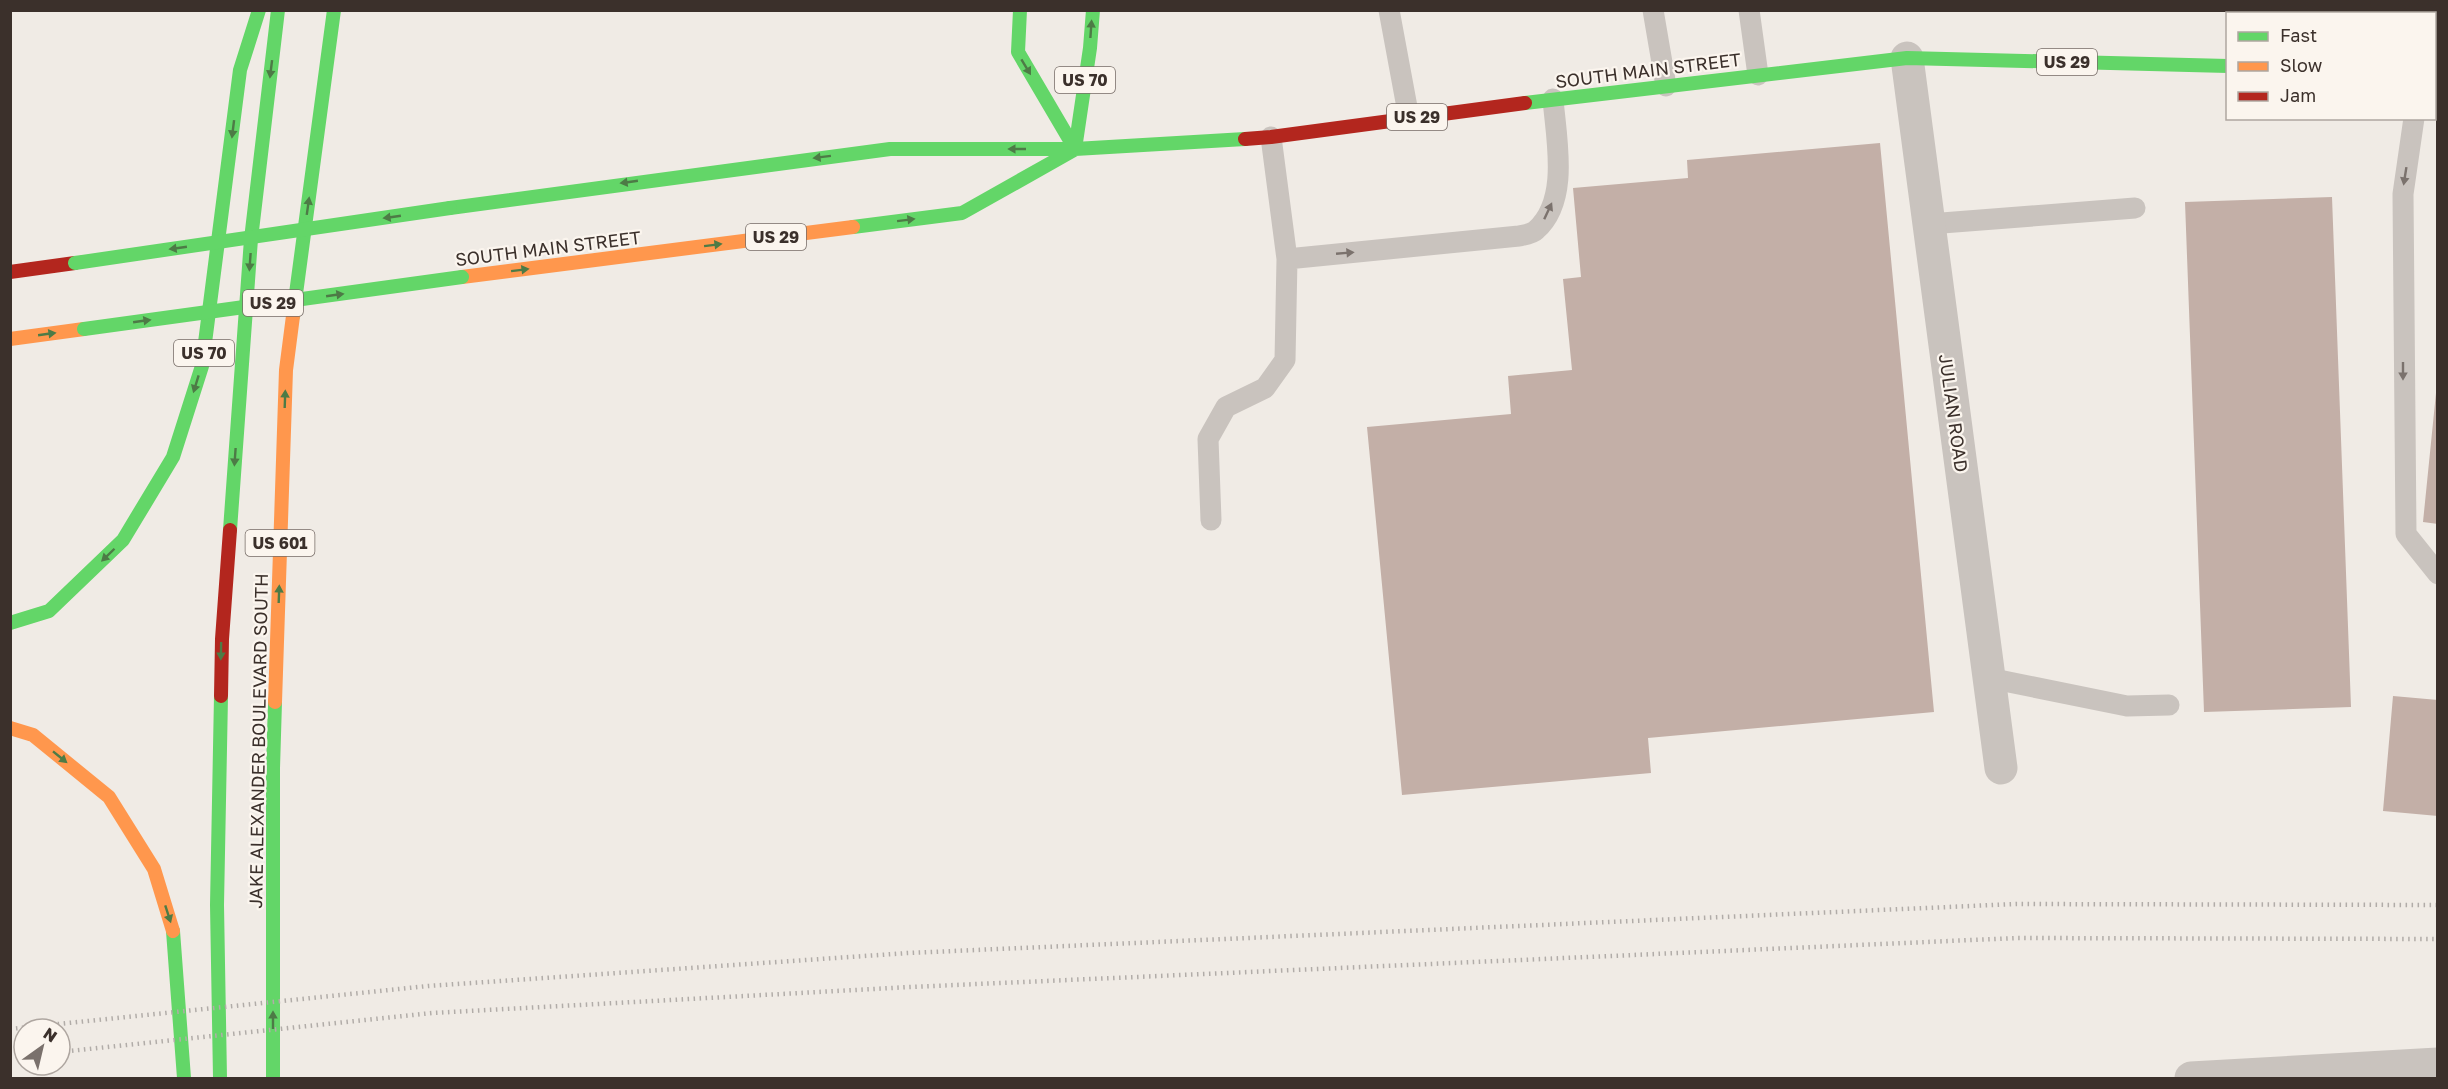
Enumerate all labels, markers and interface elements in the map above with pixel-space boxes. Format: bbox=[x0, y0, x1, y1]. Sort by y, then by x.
legend bbox=[2226, 12, 2436, 120]
one-way arrow bbox=[1087, 20, 1096, 39]
text: Fast bbox=[2280, 24, 2317, 46]
street label: SOUTH MAIN STREET bbox=[1554, 48, 1742, 92]
road number: US 29 bbox=[2037, 49, 2097, 75]
text: Slow bbox=[2280, 54, 2323, 76]
one-way arrow bbox=[266, 59, 276, 78]
one-way arrow bbox=[1021, 59, 1031, 76]
road number: US 70 bbox=[1055, 67, 1115, 93]
text: Jam bbox=[2280, 84, 2316, 106]
road number: US 29 bbox=[1387, 104, 1447, 130]
one-way arrow bbox=[228, 119, 237, 138]
one-way arrow bbox=[1007, 144, 1026, 154]
one-way arrow bbox=[813, 153, 832, 162]
one-way arrow bbox=[2401, 167, 2410, 186]
one-way arrow bbox=[619, 178, 638, 187]
one-way arrow bbox=[303, 196, 313, 215]
one-way arrow bbox=[1544, 202, 1553, 219]
one-way arrow bbox=[383, 212, 402, 221]
one-way arrow bbox=[897, 215, 916, 225]
road number: US 29 bbox=[746, 224, 806, 250]
street label: SOUTH MAIN STREET bbox=[454, 226, 642, 270]
one-way arrow bbox=[704, 240, 723, 249]
one-way arrow bbox=[169, 244, 188, 253]
one-way arrow bbox=[1336, 248, 1355, 258]
one-way arrow bbox=[245, 253, 254, 272]
one-way arrow bbox=[510, 265, 529, 274]
road number: US 29 bbox=[243, 290, 303, 316]
one-way arrow bbox=[326, 290, 345, 299]
one-way arrow bbox=[132, 317, 151, 326]
one-way arrow bbox=[38, 330, 57, 339]
road number: US 70 bbox=[174, 340, 234, 366]
street label: JULIAN ROAD bbox=[1935, 352, 1973, 474]
one-way arrow bbox=[2399, 362, 2408, 381]
one-way arrow bbox=[191, 375, 200, 393]
one-way arrow bbox=[280, 390, 290, 409]
one-way arrow bbox=[230, 447, 240, 466]
road number: US 601 bbox=[246, 530, 314, 556]
one-way arrow bbox=[101, 547, 115, 561]
street label: JAKE ALEXANDER BOULEVARD SOUTH bbox=[244, 573, 272, 909]
one-way arrow bbox=[274, 585, 283, 604]
one-way arrow bbox=[217, 642, 226, 661]
one-way arrow bbox=[52, 750, 67, 763]
one-way arrow bbox=[164, 905, 173, 923]
one-way arrow bbox=[268, 1011, 278, 1030]
north arrow bbox=[12, 1017, 72, 1077]
text: N bbox=[40, 1023, 61, 1046]

